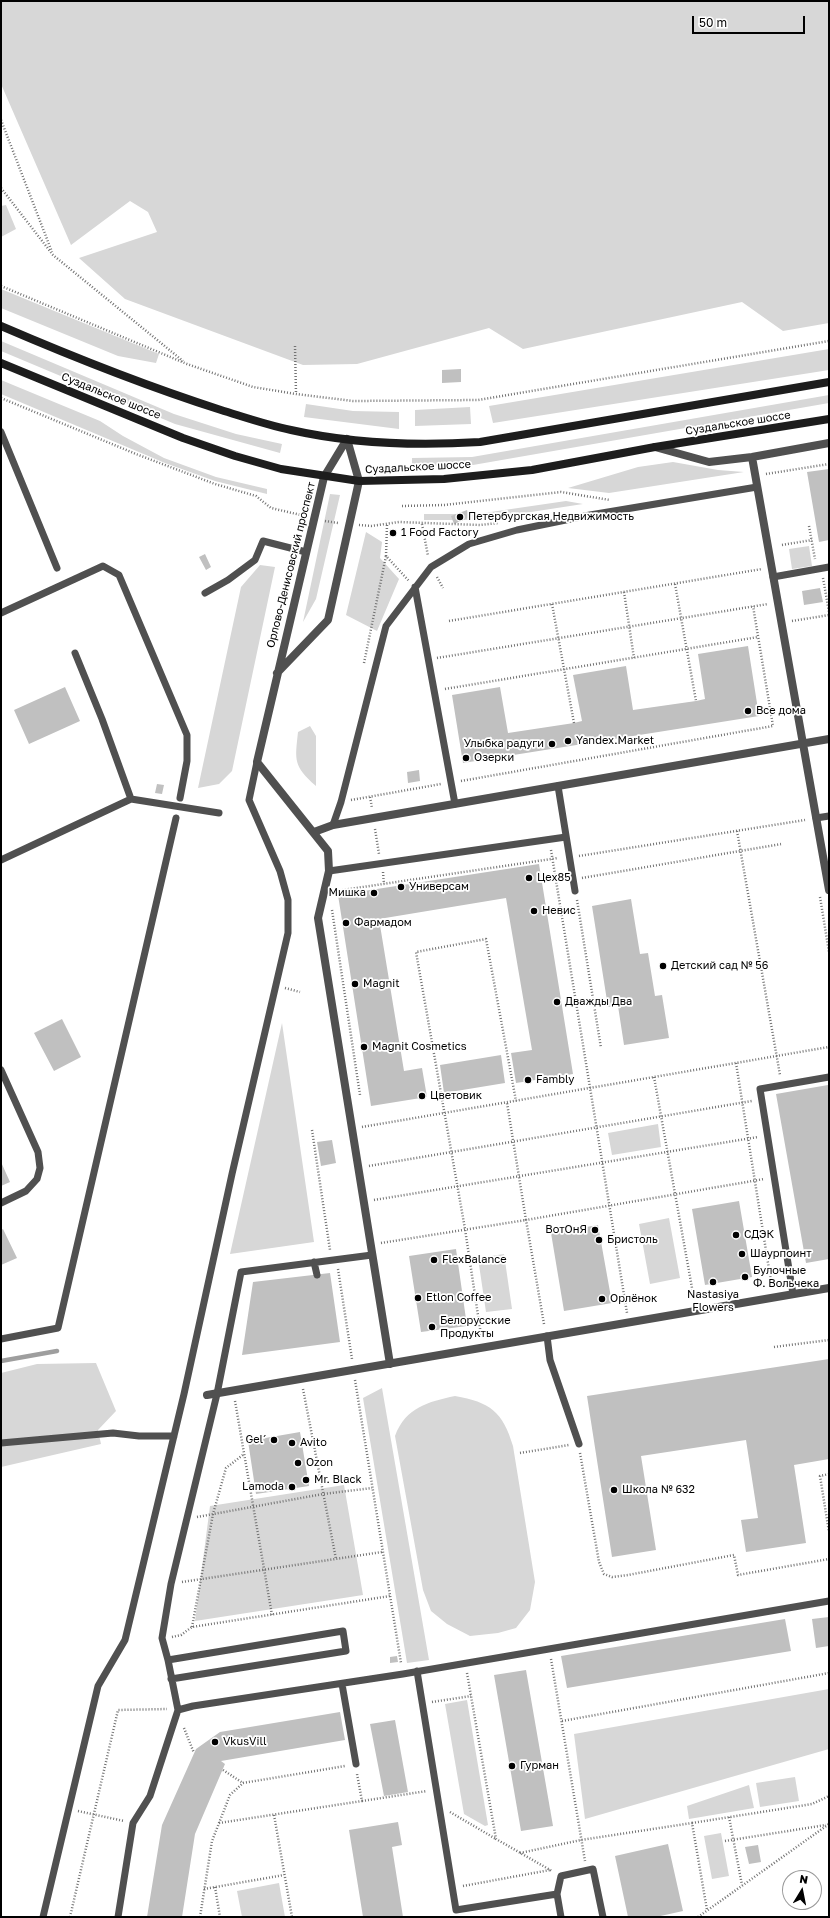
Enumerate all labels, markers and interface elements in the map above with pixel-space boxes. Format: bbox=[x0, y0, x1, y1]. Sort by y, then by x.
scale bar bbox=[694, 8, 807, 34]
text: 50 m bbox=[699, 15, 727, 30]
street label: Суздальское шоссе bbox=[59, 370, 163, 422]
street label: Суздальское шоссе bbox=[685, 408, 791, 438]
street label: Суздальское шоссе bbox=[365, 458, 471, 476]
street label: Орлово-Денисовский проспект bbox=[264, 481, 318, 649]
place label: Петербургская Недвижимость bbox=[468, 510, 634, 524]
marker: Петербургская Недвижимость bbox=[455, 512, 465, 522]
place label: 1 Food Factory bbox=[401, 526, 479, 540]
marker: 1 Food Factory bbox=[388, 528, 398, 538]
place label: Все дома bbox=[756, 704, 806, 718]
marker: Все дома bbox=[743, 706, 753, 716]
place label: Yandex.Market bbox=[576, 734, 654, 748]
marker: Yandex.Market bbox=[563, 736, 573, 746]
place label: Улыбка радуги bbox=[464, 737, 544, 751]
marker: Улыбка радуги bbox=[547, 739, 557, 749]
place label: Озерки bbox=[474, 751, 514, 765]
marker: Озерки bbox=[461, 753, 471, 763]
place label: Цех85 bbox=[537, 871, 571, 885]
marker: Цех85 bbox=[524, 873, 534, 883]
place label: Универсам bbox=[409, 880, 469, 894]
marker: Универсам bbox=[396, 882, 406, 892]
place label: Мишка bbox=[328, 886, 366, 900]
marker: Мишка bbox=[369, 888, 379, 898]
place label: Невис bbox=[542, 904, 576, 918]
marker: Невис bbox=[529, 906, 539, 916]
place label: Фармадом bbox=[354, 916, 412, 930]
marker: Фармадом bbox=[341, 918, 351, 928]
place label: Детский сад № 56 bbox=[671, 959, 768, 973]
marker: Детский сад № 56 bbox=[658, 961, 668, 971]
place label: Magnit bbox=[363, 977, 400, 991]
marker: Magnit bbox=[350, 979, 360, 989]
place label: Дважды Два bbox=[565, 995, 632, 1009]
marker: Дважды Два bbox=[552, 997, 562, 1007]
place label: Magnit Cosmetics bbox=[372, 1040, 467, 1054]
marker: Magnit Cosmetics bbox=[359, 1042, 369, 1052]
place label: Fambly bbox=[536, 1073, 574, 1087]
marker: Fambly bbox=[523, 1075, 533, 1085]
place label: Цветовик bbox=[430, 1089, 482, 1103]
marker: Цветовик bbox=[417, 1091, 427, 1101]
place label: ВотОнЯ bbox=[545, 1223, 587, 1237]
marker: ВотОнЯ bbox=[590, 1225, 600, 1235]
place label: СДЭК bbox=[744, 1228, 774, 1242]
marker: СДЭК bbox=[731, 1230, 741, 1240]
place label: Бристоль bbox=[607, 1233, 658, 1247]
marker: Бристоль bbox=[594, 1235, 604, 1245]
place label: Шаурпоинт bbox=[750, 1247, 812, 1261]
marker: Шаурпоинт bbox=[737, 1249, 747, 1259]
place label: FlexBalance bbox=[442, 1253, 507, 1267]
marker: FlexBalance bbox=[429, 1255, 439, 1265]
place label: Булочные Ф. Вольчека bbox=[753, 1264, 819, 1290]
marker: Булочные Ф. Вольчека bbox=[740, 1272, 750, 1282]
marker: Nastasiya Flowers bbox=[708, 1277, 718, 1287]
place label: Nastasiya Flowers bbox=[687, 1288, 739, 1314]
place label: Etlon Coffee bbox=[426, 1291, 491, 1305]
place label: Орлёнок bbox=[610, 1292, 657, 1306]
marker: Etlon Coffee bbox=[413, 1293, 423, 1303]
marker: Орлёнок bbox=[597, 1294, 607, 1304]
place label: Белорусские Продукты bbox=[440, 1314, 511, 1340]
marker: Белорусские Продукты bbox=[427, 1322, 437, 1332]
place label: Gel´ bbox=[245, 1433, 266, 1447]
marker: Gel´ bbox=[269, 1435, 279, 1445]
place label: Avito bbox=[300, 1436, 327, 1450]
marker: Avito bbox=[287, 1438, 297, 1448]
place label: Ozon bbox=[306, 1456, 333, 1470]
marker: Ozon bbox=[293, 1458, 303, 1468]
place label: Mr. Black bbox=[314, 1473, 362, 1487]
marker: Mr. Black bbox=[301, 1475, 311, 1485]
place label: Lamoda bbox=[242, 1480, 284, 1494]
marker: Lamoda bbox=[287, 1482, 297, 1492]
place label: Школа № 632 bbox=[622, 1483, 695, 1497]
marker: Школа № 632 bbox=[609, 1485, 619, 1495]
place label: VkusVill bbox=[223, 1735, 266, 1749]
marker: VkusVill bbox=[210, 1737, 220, 1747]
place label: Гурман bbox=[520, 1759, 559, 1773]
marker: Гурман bbox=[507, 1761, 517, 1771]
north arrow bbox=[782, 1870, 822, 1910]
text: N bbox=[799, 1872, 809, 1886]

